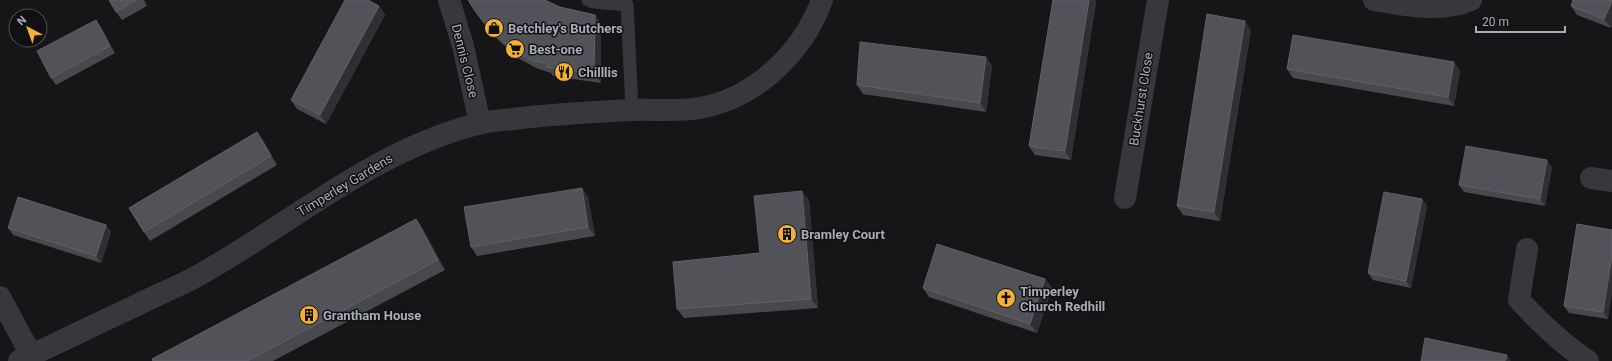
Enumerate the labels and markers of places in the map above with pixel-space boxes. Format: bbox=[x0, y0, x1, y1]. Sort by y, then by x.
shop icon: Betchley's Butchers bbox=[483, 17, 505, 39]
place label: Betchley's Butchers bbox=[508, 21, 623, 36]
supermarket icon: Best-one bbox=[504, 38, 526, 60]
place label: Best-one bbox=[529, 42, 582, 57]
restaurant icon: Chilllis bbox=[553, 61, 575, 83]
place label: Chilllis bbox=[578, 65, 618, 80]
building icon: Bramley Court bbox=[776, 223, 798, 245]
place label: Bramley Court bbox=[801, 227, 885, 242]
place label: Timperley Church Redhill bbox=[1020, 284, 1105, 314]
church icon: Timperley Church Redhill bbox=[995, 287, 1017, 309]
building icon: Grantham House bbox=[298, 304, 320, 326]
place label: Grantham House bbox=[323, 308, 421, 323]

